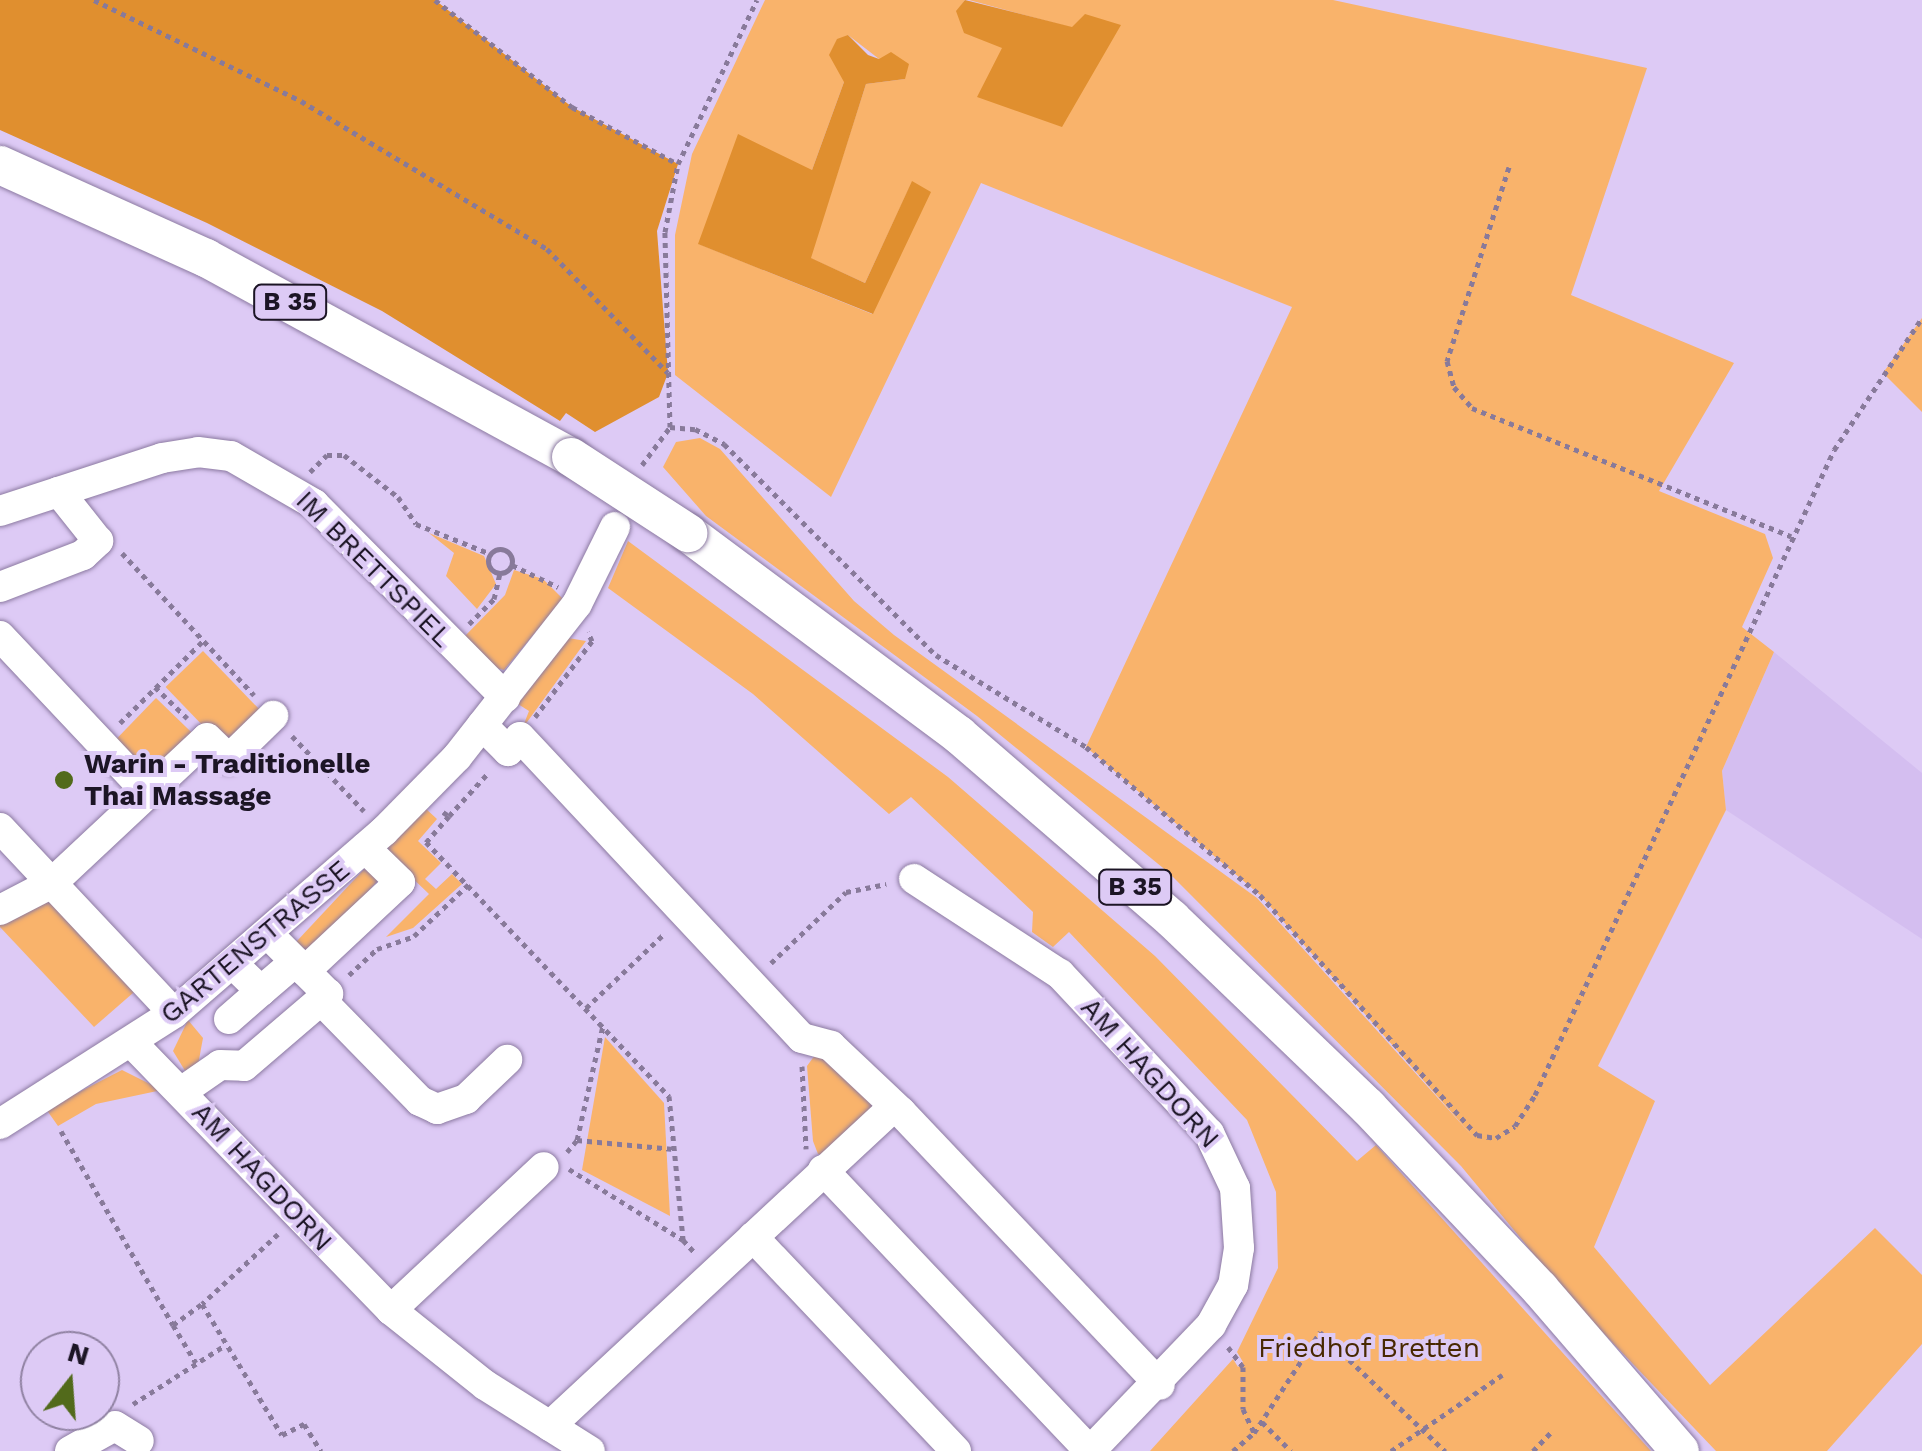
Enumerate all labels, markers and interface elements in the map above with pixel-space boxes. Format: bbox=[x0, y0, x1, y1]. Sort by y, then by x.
road number: B 35 bbox=[252, 282, 328, 322]
street label: IM BRETTSPIEL bbox=[289, 484, 459, 654]
place label: Warin - Traditionelle Thai Massage bbox=[84, 747, 371, 813]
marker: Warin - Traditionelle Thai Massage bbox=[53, 769, 75, 791]
street label: GARTENSTRASSE bbox=[154, 853, 356, 1031]
road number: B 35 bbox=[1098, 867, 1172, 907]
street label: AM HAGDORN bbox=[1074, 991, 1226, 1155]
street label: AM HAGDORN bbox=[185, 1096, 339, 1258]
north arrow bbox=[20, 1331, 120, 1431]
park label: Friedhof Bretten bbox=[1257, 1331, 1481, 1365]
text: N bbox=[64, 1335, 93, 1373]

